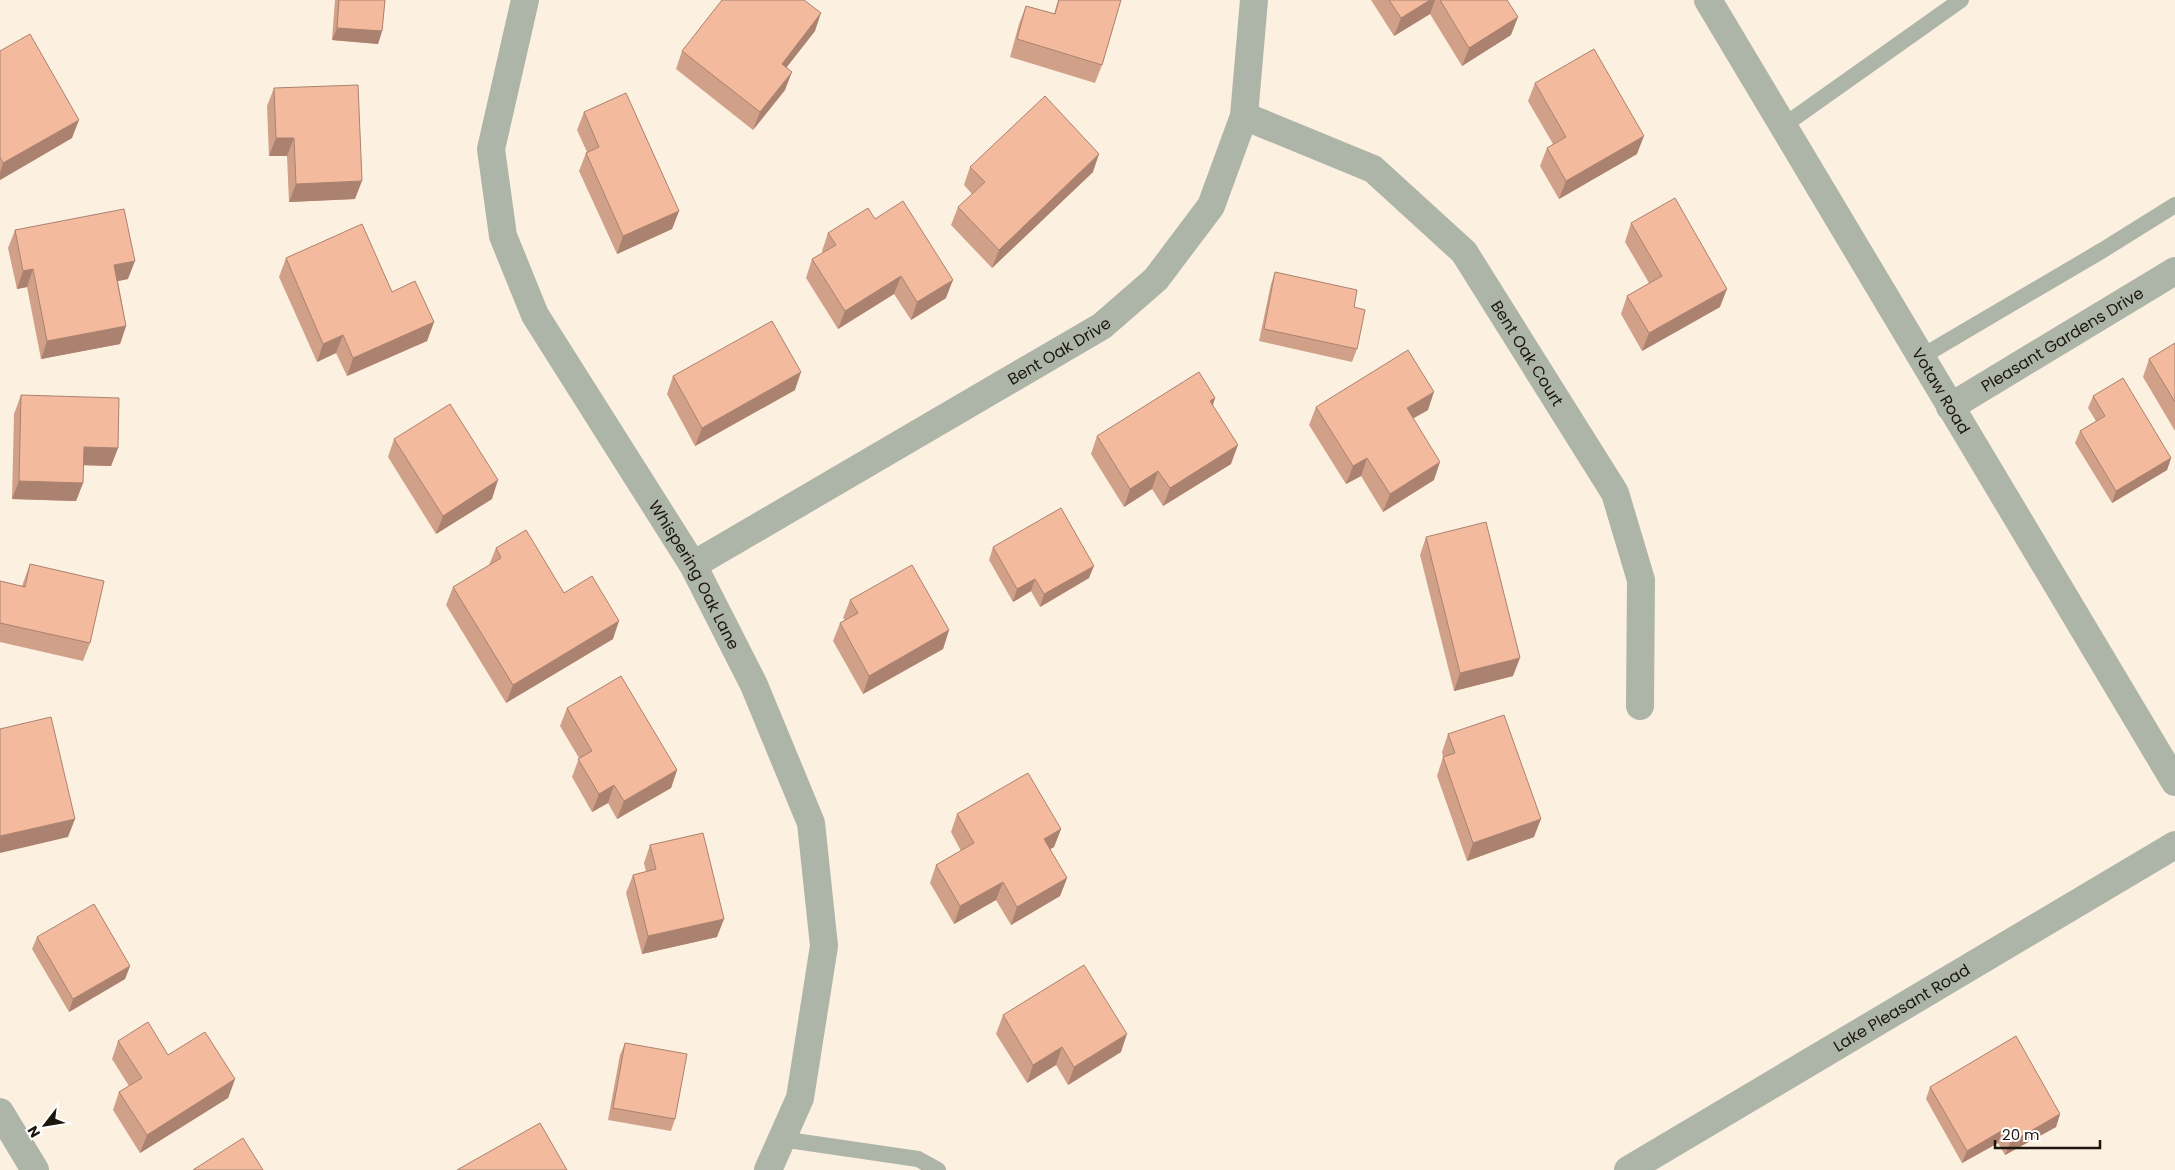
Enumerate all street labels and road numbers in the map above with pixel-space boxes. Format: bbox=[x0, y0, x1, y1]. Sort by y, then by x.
street label: Pleasant Gardens Drive bbox=[1977, 282, 2148, 398]
street label: Bent Oak Court bbox=[1485, 296, 1569, 411]
street label: Bent Oak Drive bbox=[1003, 312, 1116, 391]
street label: Votaw Road bbox=[1906, 343, 1976, 438]
street label: Whispering Oak Lane bbox=[643, 496, 745, 654]
street label: Lake Pleasant Road bbox=[1829, 958, 1974, 1058]

